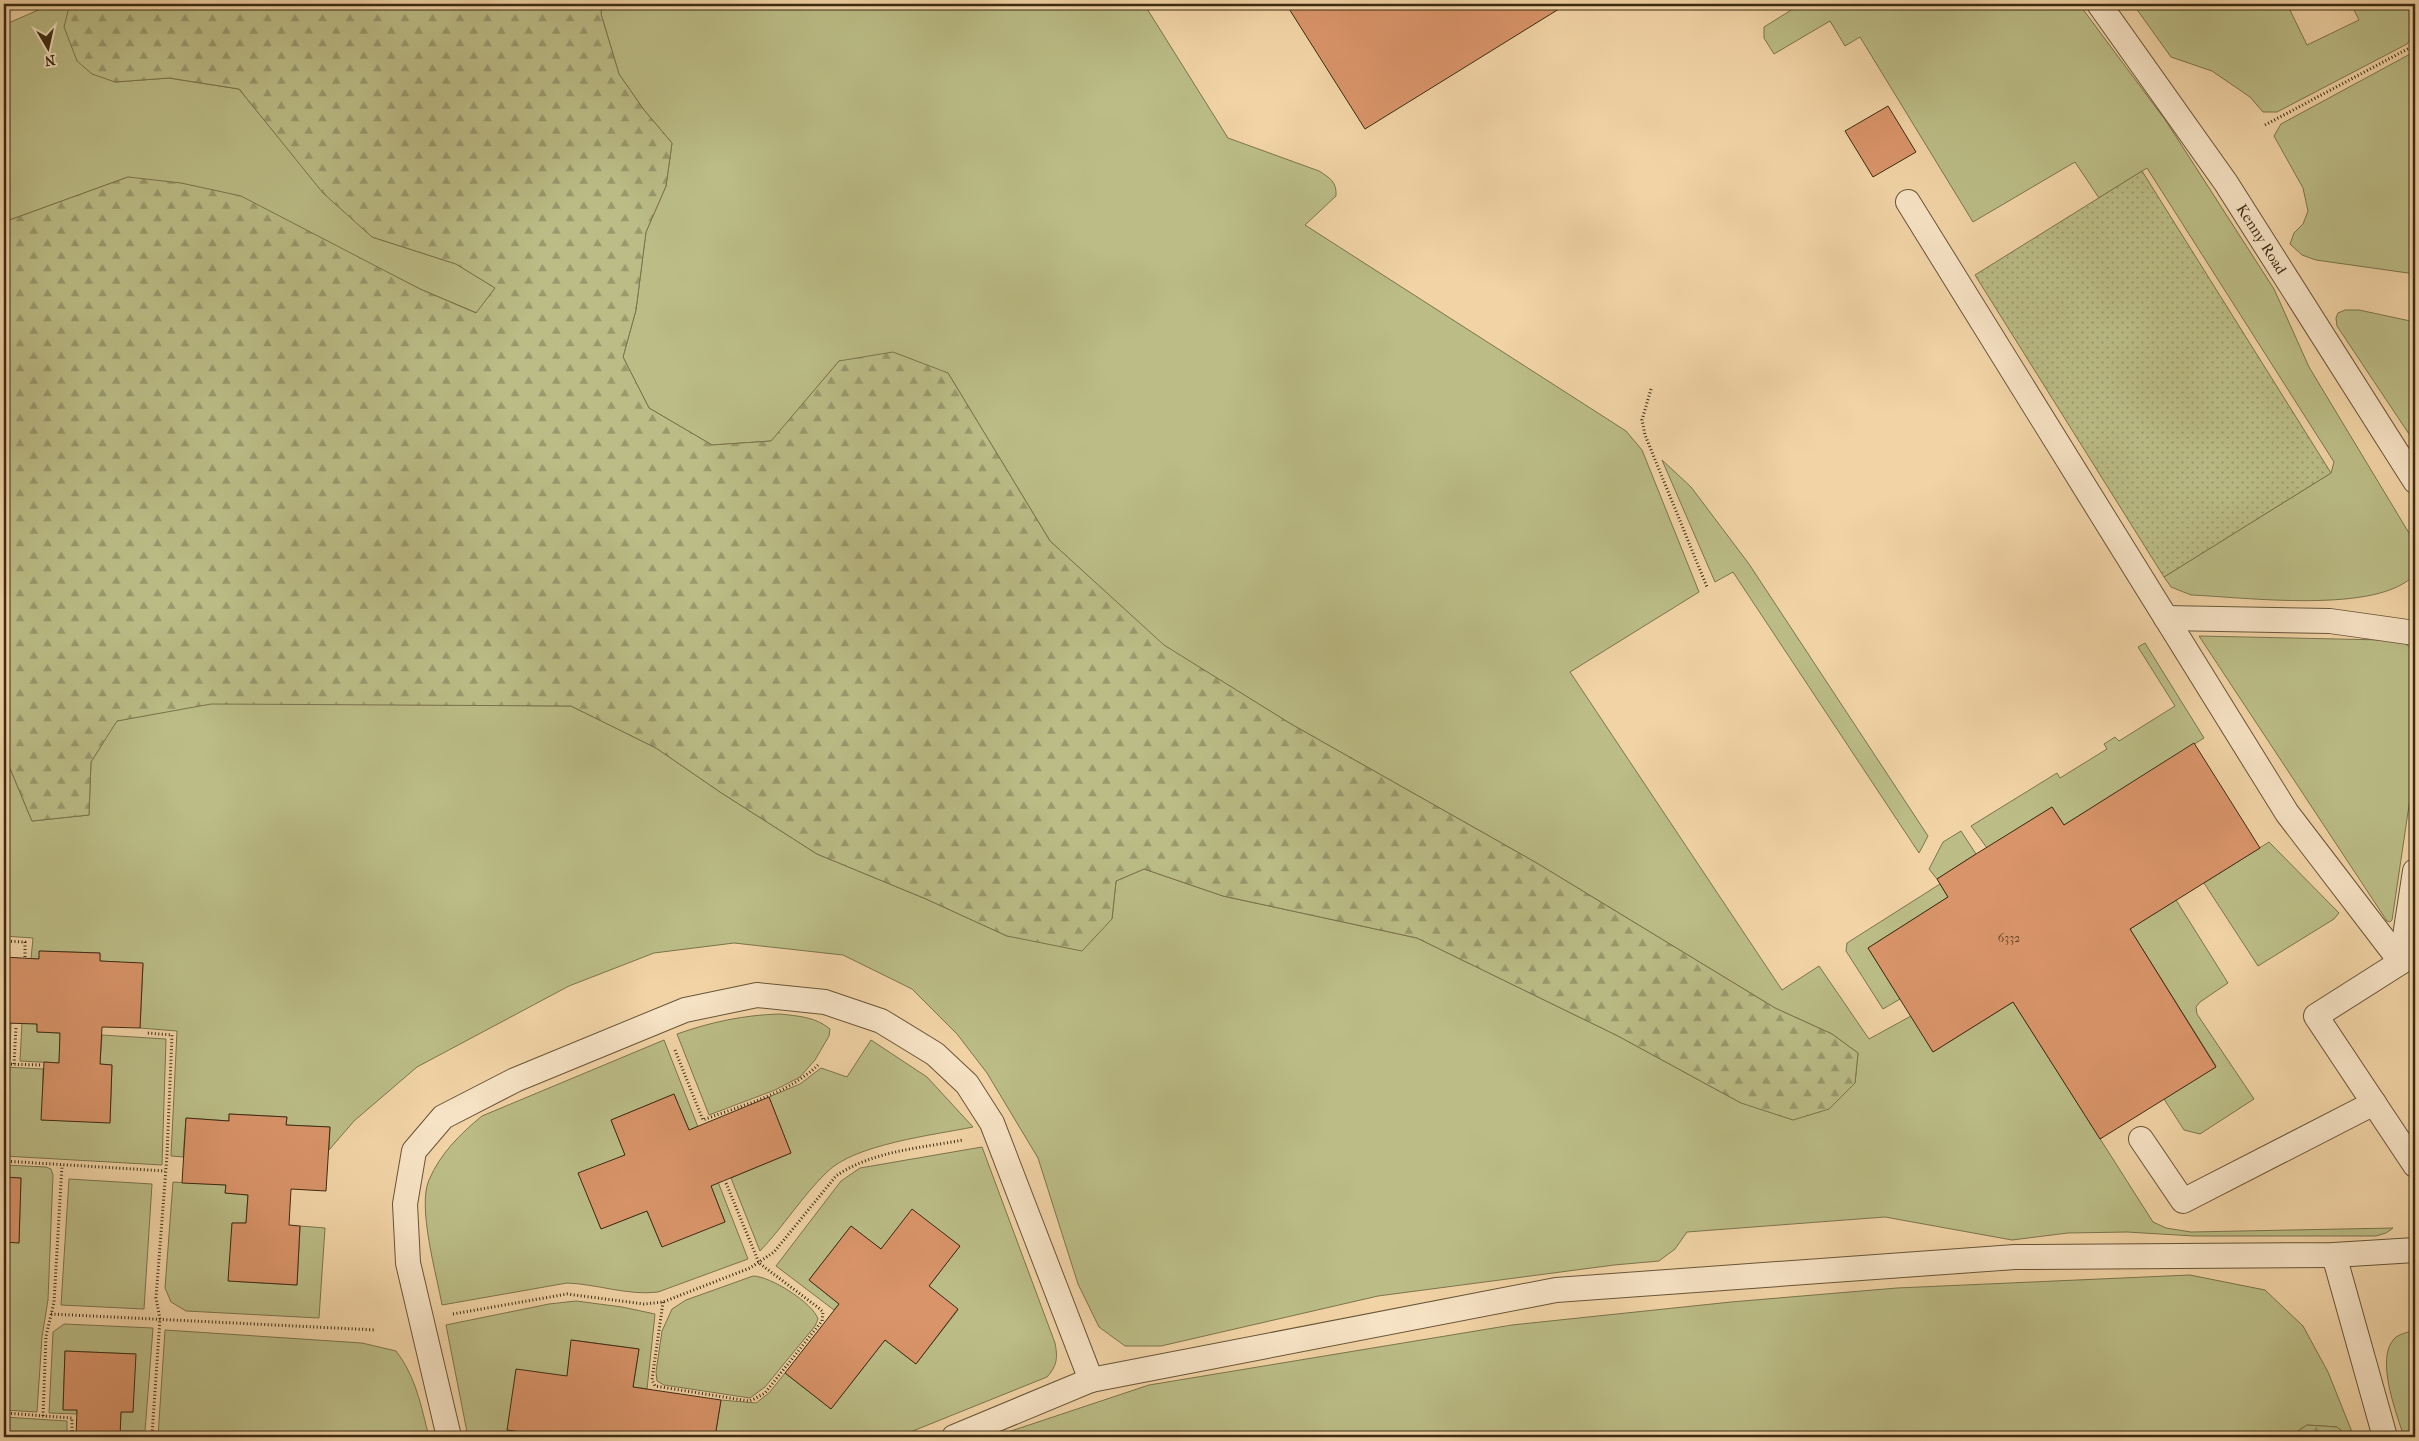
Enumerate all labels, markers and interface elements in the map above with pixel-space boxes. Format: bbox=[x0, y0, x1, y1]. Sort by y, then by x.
north arrow bbox=[22, 22, 72, 72]
text: N bbox=[43, 51, 57, 70]
street label: Kenny Road bbox=[2233, 201, 2291, 278]
house number: 6332 bbox=[1998, 931, 2020, 945]

